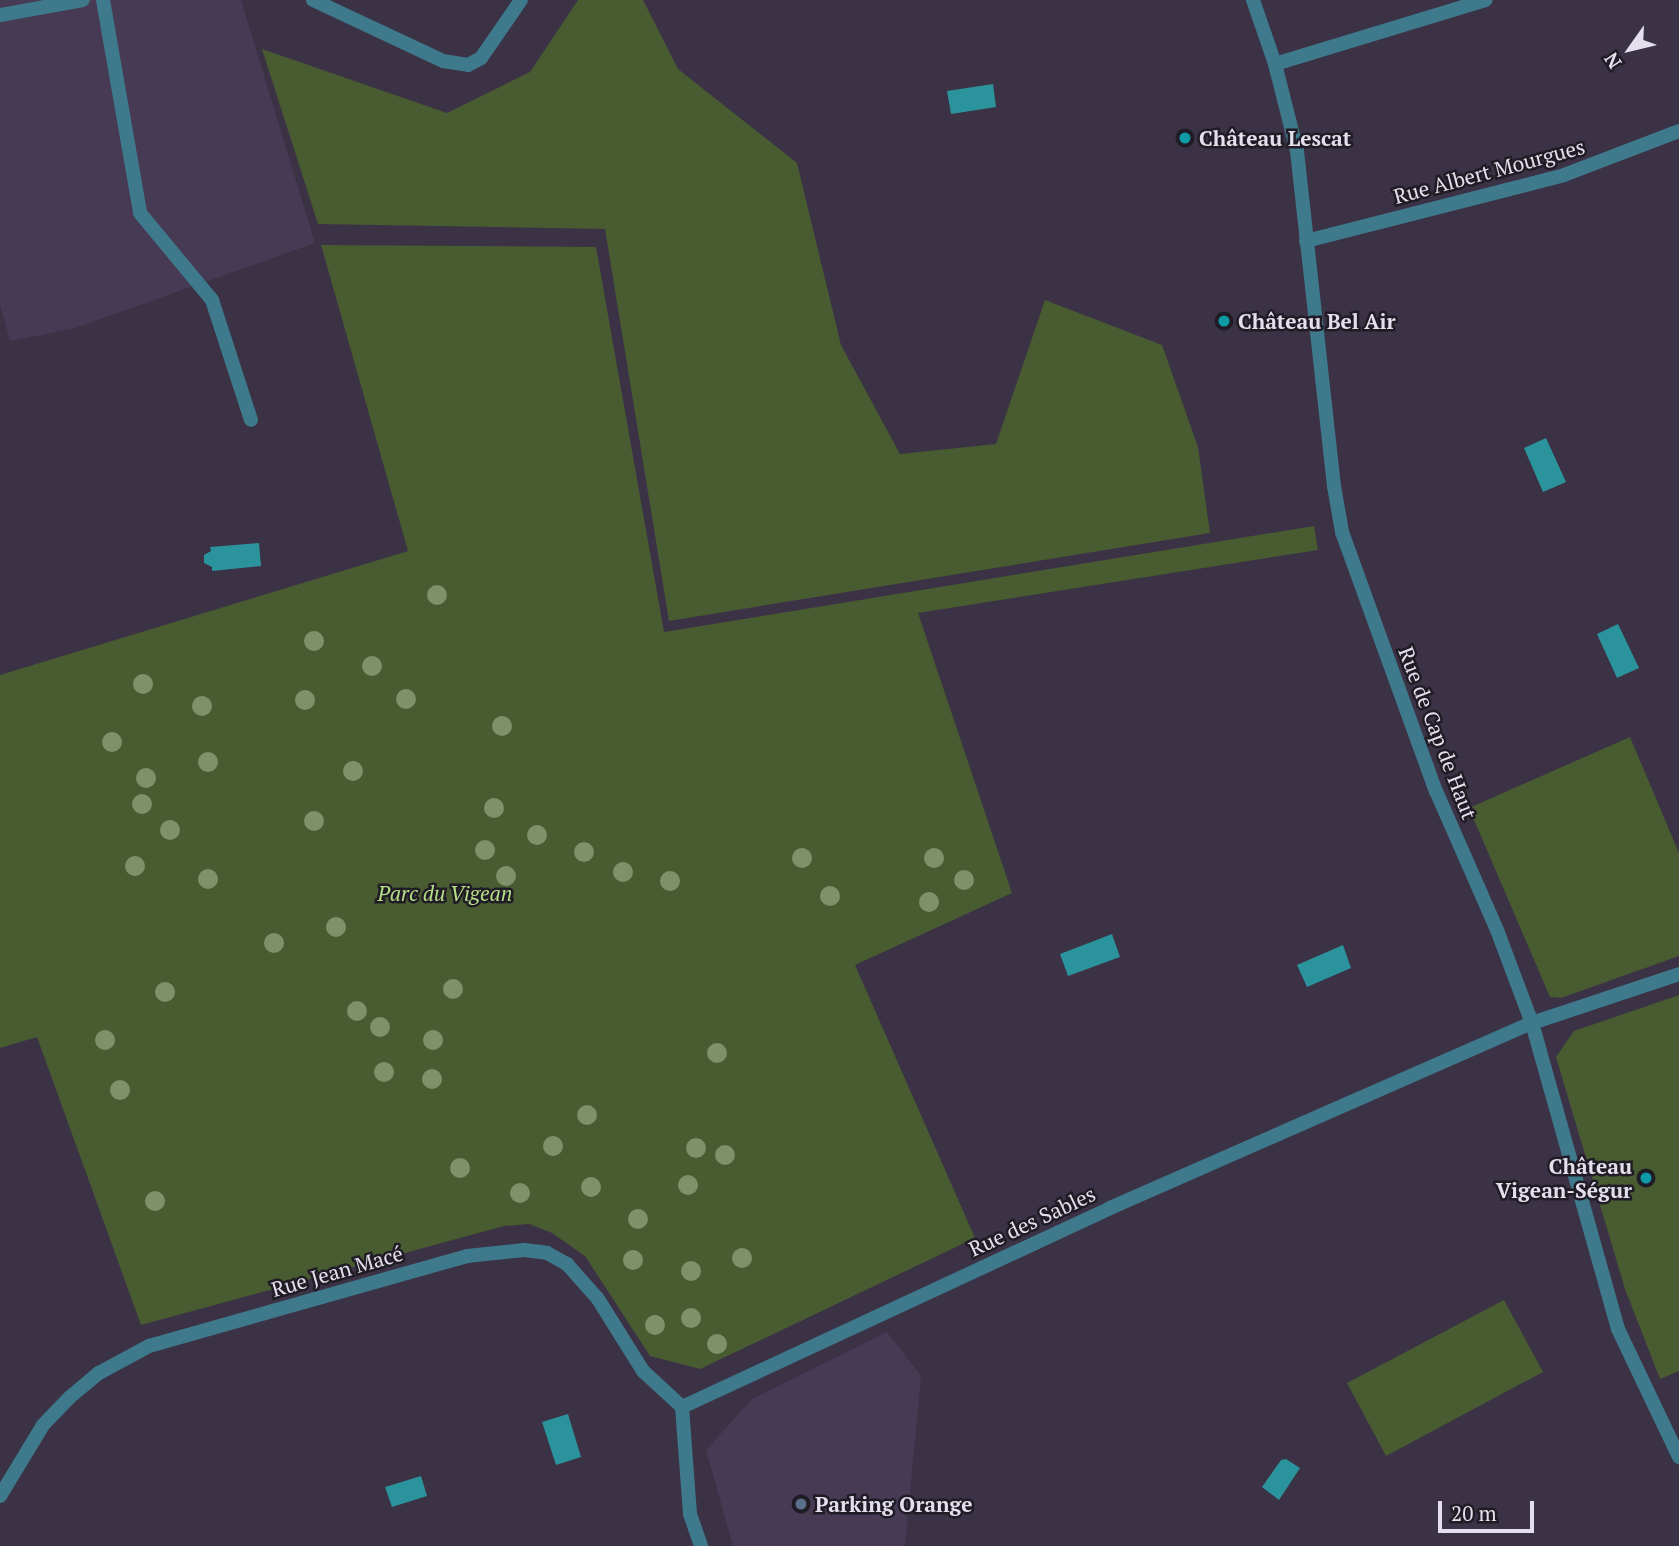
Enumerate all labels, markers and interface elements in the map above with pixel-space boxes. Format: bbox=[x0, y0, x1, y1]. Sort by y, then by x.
north arrow bbox=[1595, 14, 1665, 84]
text: N bbox=[1598, 48, 1627, 74]
place label: Château Lescat bbox=[1199, 125, 1351, 151]
marker: Château Lescat bbox=[1177, 130, 1193, 146]
street label: Rue Albert Mourgues bbox=[1390, 133, 1588, 209]
place label: Château Bel Air bbox=[1238, 308, 1396, 334]
marker: Château Bel Air bbox=[1216, 313, 1232, 329]
street label: Rue de Cap de Haut bbox=[1394, 643, 1482, 823]
park label: Parc du Vigean bbox=[377, 880, 513, 906]
place label: Château Vigean-Ségur bbox=[1496, 1153, 1632, 1203]
marker: Château Vigean-Ségur bbox=[1638, 1170, 1654, 1186]
street label: Rue des Sables bbox=[965, 1181, 1099, 1261]
street label: Rue Jean Macé bbox=[268, 1240, 406, 1302]
scale bar bbox=[1441, 1486, 1537, 1530]
place label: Parking Orange bbox=[815, 1491, 973, 1517]
marker: Parking Orange bbox=[793, 1496, 809, 1512]
text: 20 m bbox=[1451, 1499, 1497, 1527]

